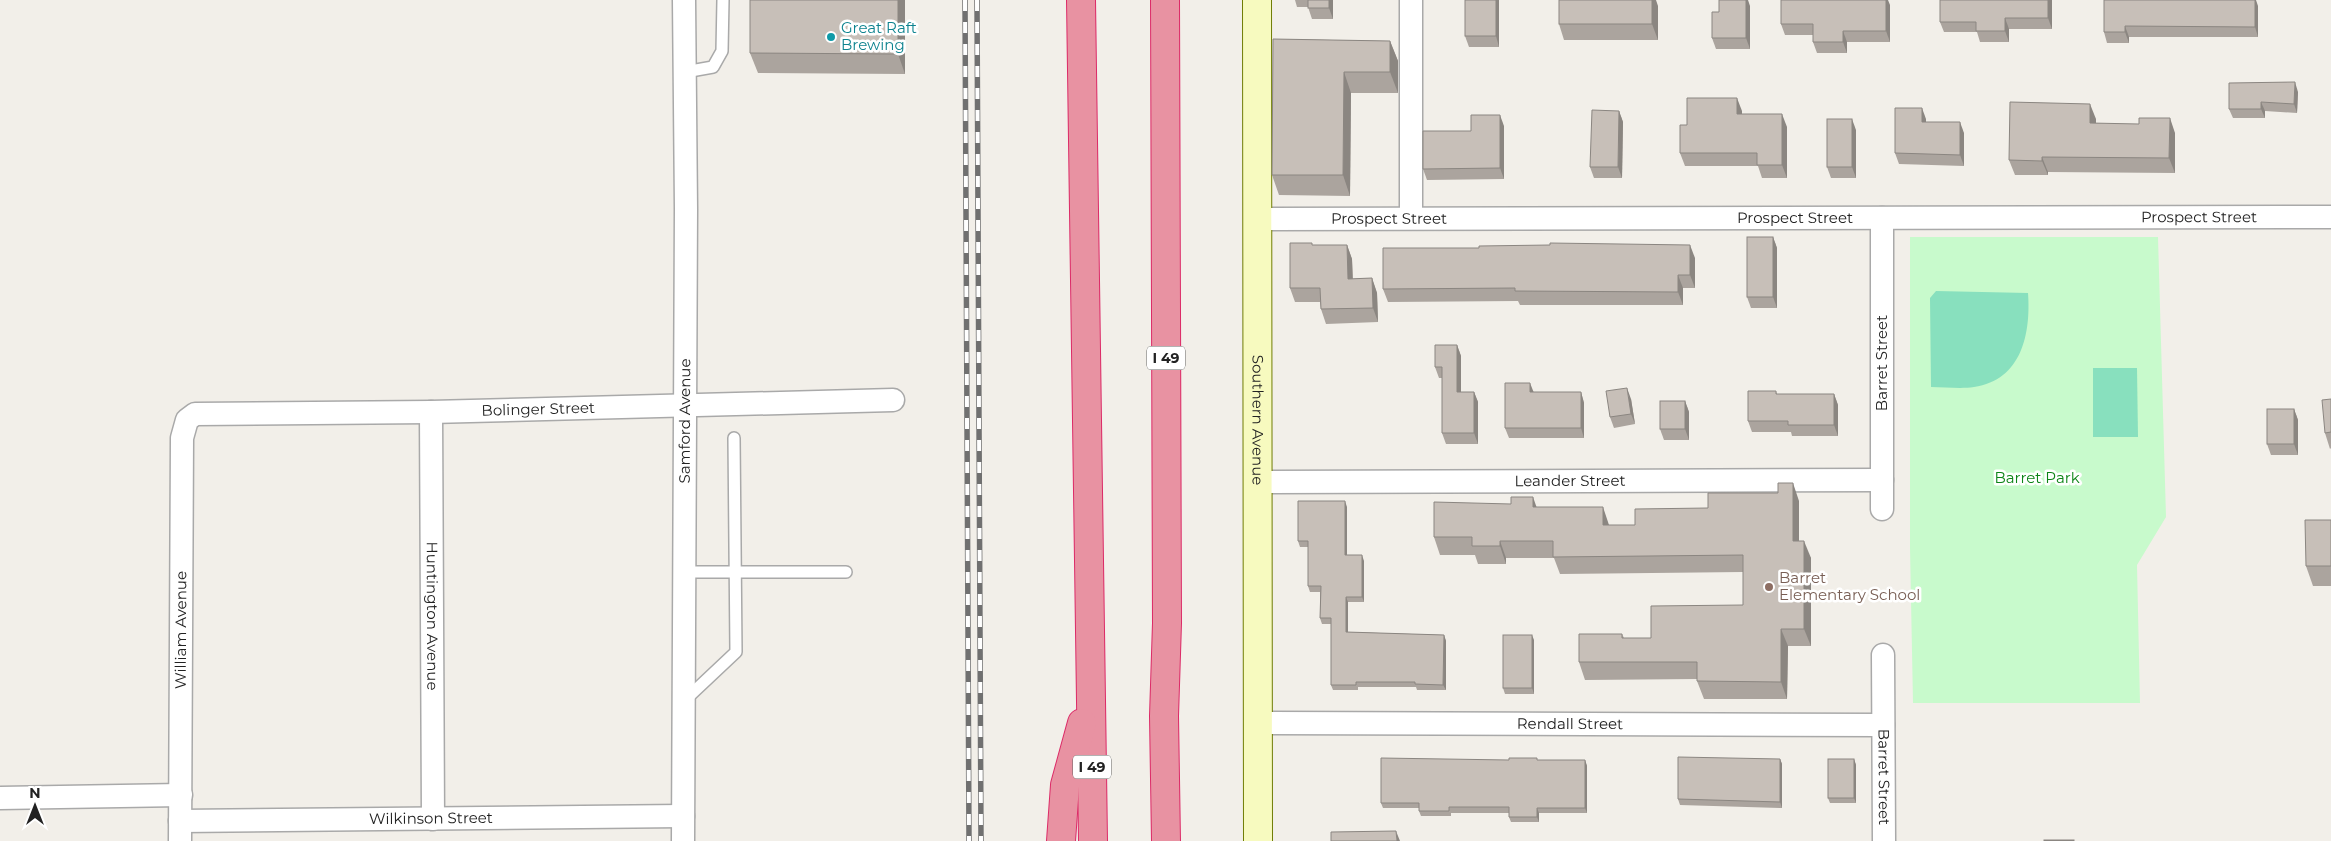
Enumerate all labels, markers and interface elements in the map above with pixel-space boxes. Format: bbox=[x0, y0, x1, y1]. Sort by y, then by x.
place label: Great Raft Brewing bbox=[841, 18, 917, 54]
marker: Great Raft Brewing bbox=[825, 31, 837, 43]
street label: Prospect Street bbox=[2141, 207, 2257, 226]
street label: Prospect Street bbox=[1737, 208, 1853, 227]
street label: Prospect Street bbox=[1331, 209, 1447, 228]
street label: Barret Street bbox=[1872, 315, 1891, 411]
road number: I 49 bbox=[1147, 346, 1185, 369]
street label: Southern Avenue bbox=[1248, 355, 1268, 485]
street label: Samford Avenue bbox=[675, 358, 694, 484]
street label: Bolinger Street bbox=[481, 398, 595, 420]
park label: Barret Park bbox=[1994, 468, 2080, 487]
street label: Leander Street bbox=[1514, 471, 1626, 490]
street label: Huntington Avenue bbox=[423, 541, 442, 691]
place label: Barret Elementary School bbox=[1779, 568, 1920, 604]
street label: William Avenue bbox=[171, 571, 190, 689]
marker: Barret Elementary School bbox=[1763, 581, 1775, 593]
street label: Rendall Street bbox=[1517, 714, 1623, 733]
street label: Barret Street bbox=[1874, 729, 1894, 825]
road number: I 49 bbox=[1073, 756, 1111, 779]
north arrow bbox=[10, 781, 60, 831]
text: N bbox=[29, 784, 41, 802]
street label: Wilkinson Street bbox=[369, 808, 493, 828]

